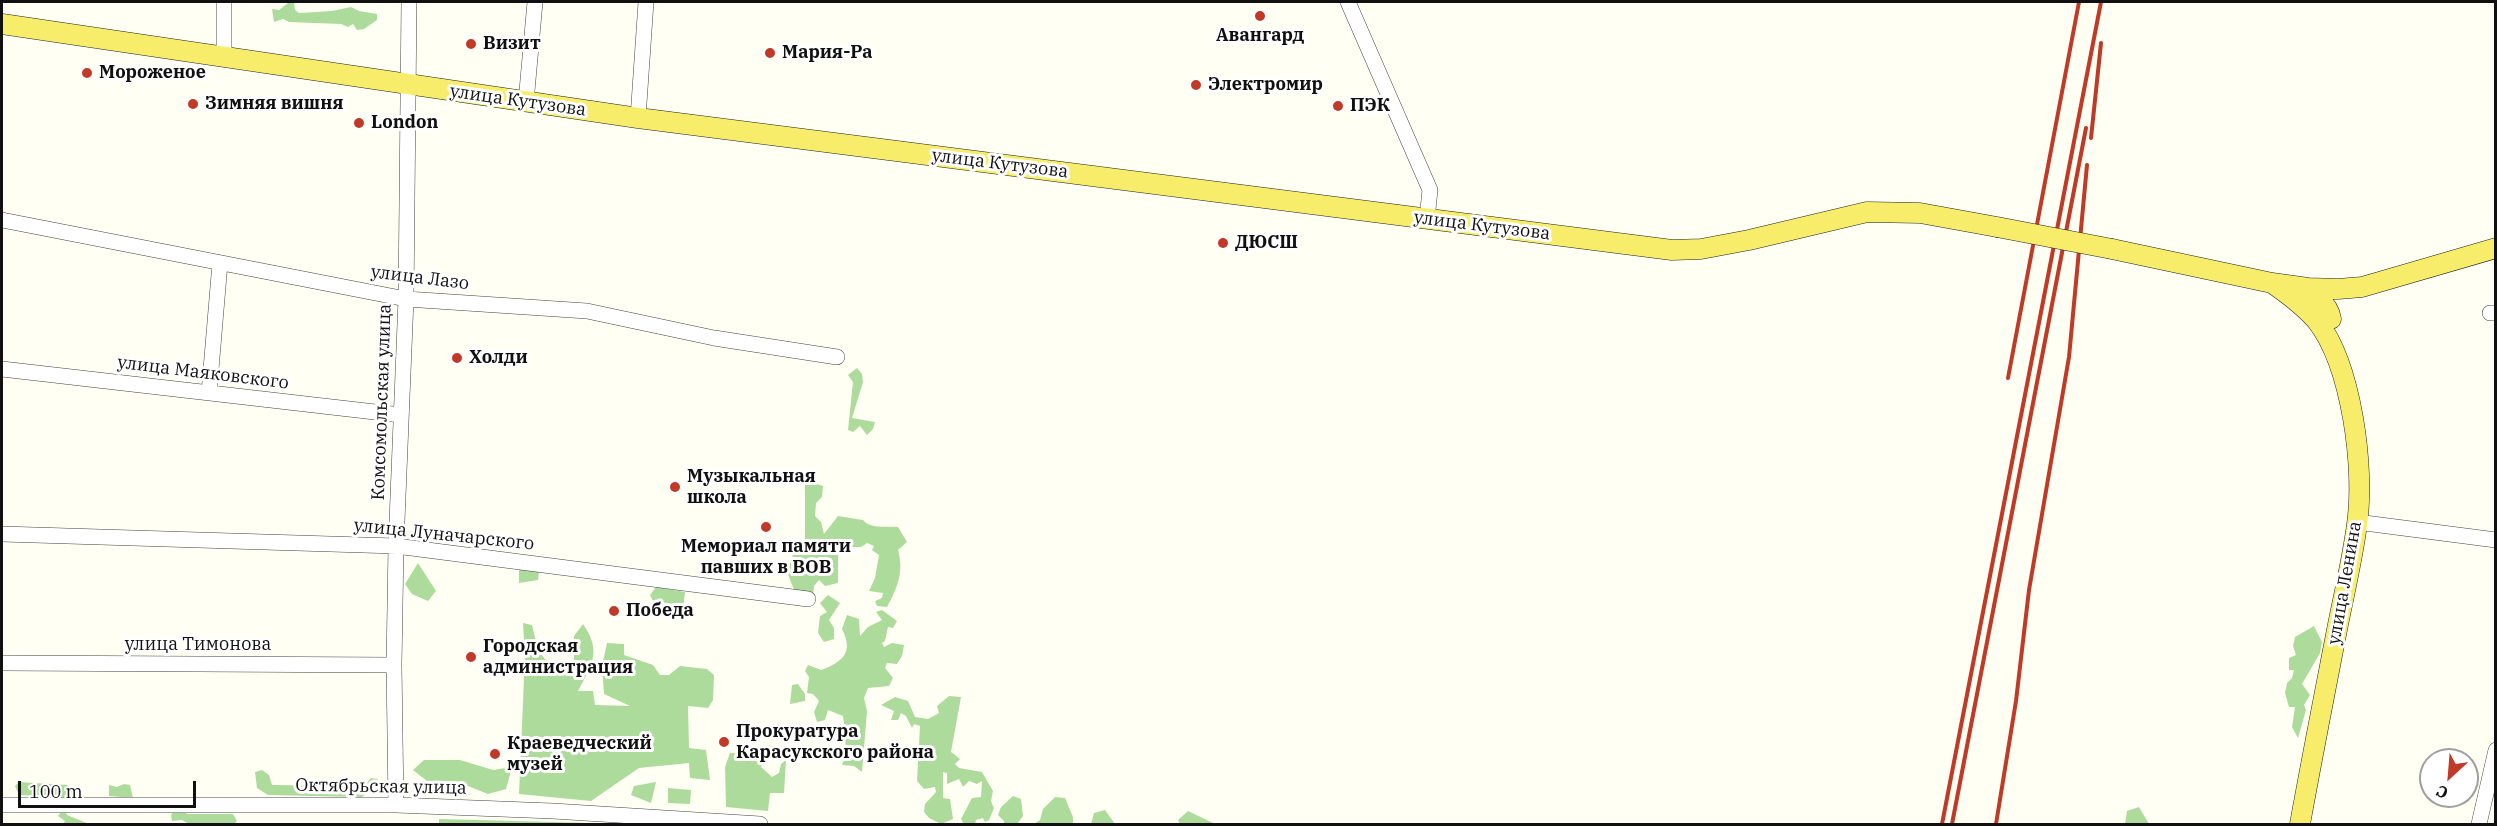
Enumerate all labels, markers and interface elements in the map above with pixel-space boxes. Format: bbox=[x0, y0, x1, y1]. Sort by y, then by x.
marker: Авангард bbox=[1253, 9, 1267, 23]
place label: Авангард bbox=[1216, 25, 1304, 47]
place label: Визит bbox=[483, 33, 541, 55]
marker: Визит bbox=[464, 37, 478, 51]
place label: Мария-Ра bbox=[782, 42, 873, 64]
marker: Мария-Ра bbox=[763, 46, 777, 60]
place label: Мороженое bbox=[99, 62, 206, 84]
marker: Мороженое bbox=[80, 66, 94, 80]
place label: Электромир bbox=[1208, 74, 1323, 96]
marker: Электромир bbox=[1189, 78, 1203, 92]
street label: улица Кутузова bbox=[449, 81, 587, 121]
place label: Зимняя вишня bbox=[205, 93, 343, 115]
place label: ПЭК bbox=[1350, 95, 1390, 117]
marker: Зимняя вишня bbox=[186, 97, 200, 111]
marker: ПЭК bbox=[1331, 99, 1345, 113]
place label: London bbox=[371, 112, 438, 134]
marker: London bbox=[352, 116, 366, 130]
street label: улица Кутузова bbox=[931, 145, 1069, 183]
street label: улица Кутузова bbox=[1413, 207, 1551, 245]
place label: ДЮСШ bbox=[1235, 232, 1298, 254]
marker: ДЮСШ bbox=[1216, 236, 1230, 250]
street label: улица Лазо bbox=[370, 261, 470, 295]
street label: Комсомольская улица bbox=[368, 303, 396, 501]
place label: Холди bbox=[469, 347, 528, 369]
marker: Холди bbox=[450, 351, 464, 365]
street label: улица Маяковского bbox=[116, 352, 290, 394]
place label: Музыкальная школа bbox=[687, 466, 816, 508]
marker: Музыкальная школа bbox=[668, 480, 682, 494]
street label: улица Луначарского bbox=[353, 515, 535, 555]
marker: Мемориал памяти павших в ВОВ bbox=[759, 520, 773, 534]
street label: улица Ленина bbox=[2324, 520, 2366, 646]
place label: Мемориал памяти павших в ВОВ bbox=[681, 536, 851, 578]
place label: Победа bbox=[626, 600, 694, 622]
marker: Победа bbox=[607, 604, 621, 618]
street label: улица Тимонова bbox=[125, 634, 271, 656]
place label: Городская администрация bbox=[483, 636, 633, 678]
marker: Городская администрация bbox=[464, 650, 478, 664]
place label: Прокуратура Карасукского района bbox=[736, 721, 934, 764]
place label: Краеведческий музей bbox=[507, 733, 652, 776]
marker: Прокуратура Карасукского района bbox=[717, 735, 731, 749]
marker: Краеведческий музей bbox=[488, 747, 502, 761]
north arrow bbox=[2419, 748, 2479, 808]
scale bar bbox=[21, 769, 200, 807]
street label: Октябрьская улица bbox=[295, 775, 467, 799]
text: 100 m bbox=[29, 780, 83, 803]
text: С bbox=[2433, 781, 2451, 804]

